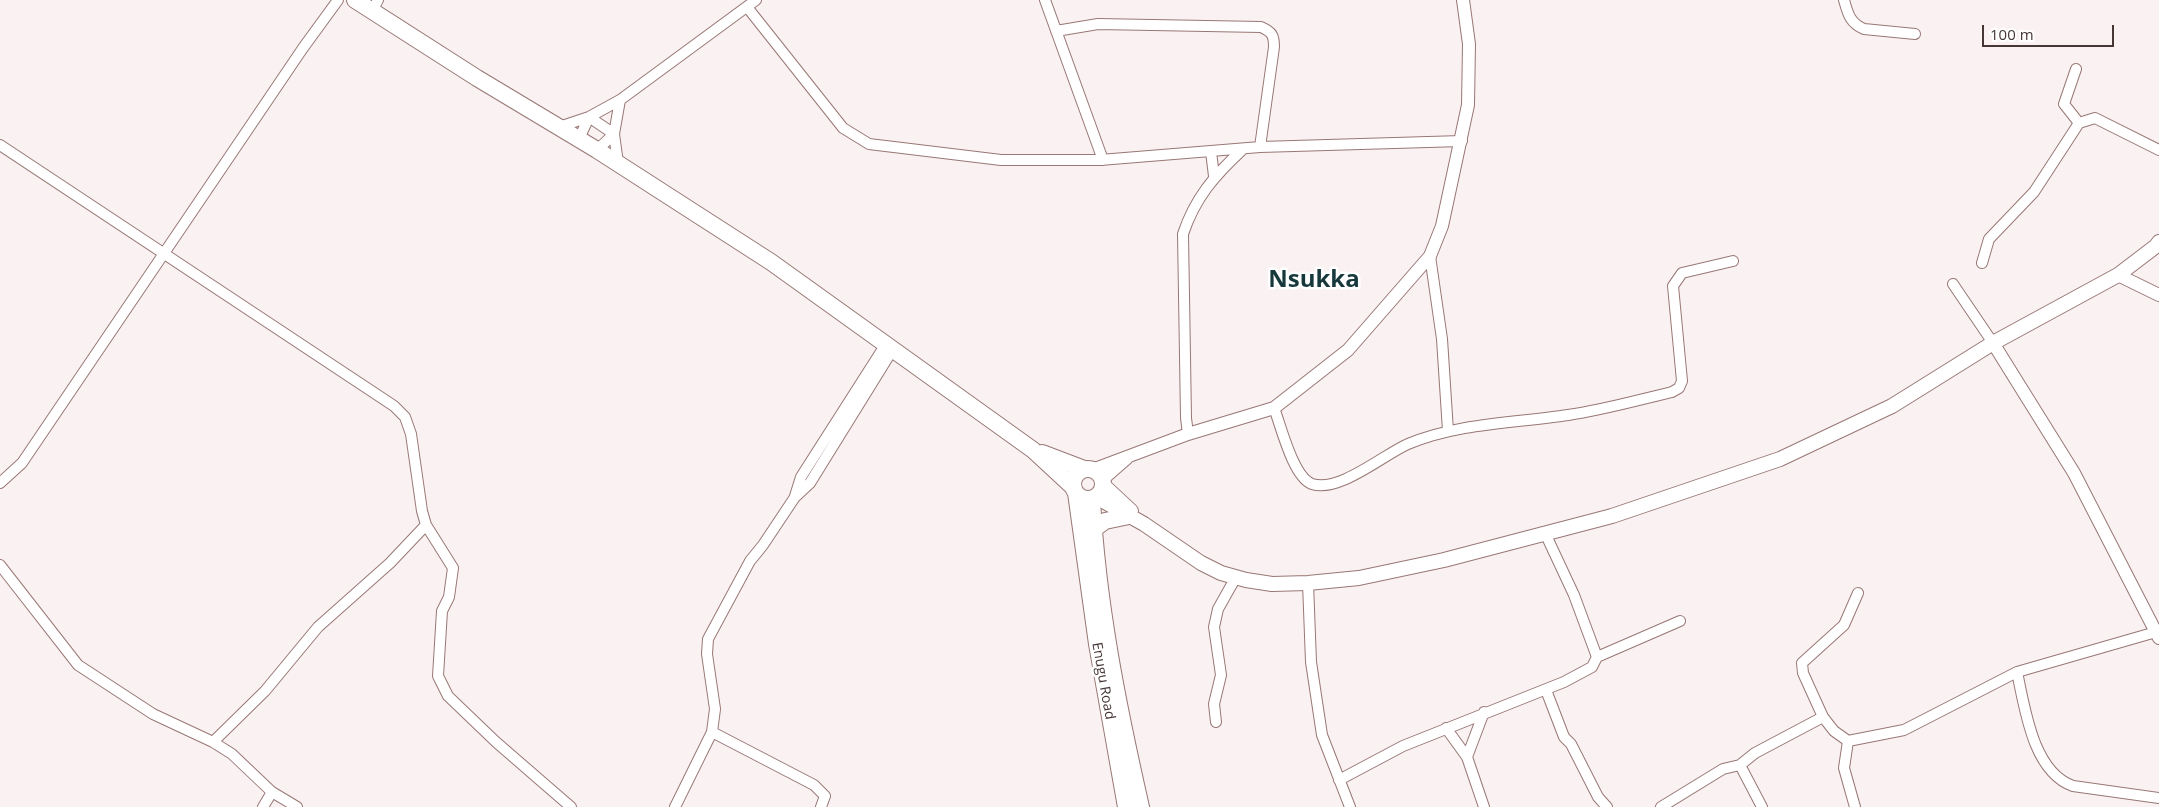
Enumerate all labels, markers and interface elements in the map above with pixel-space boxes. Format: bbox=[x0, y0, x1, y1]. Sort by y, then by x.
scale bar bbox=[1984, 15, 2116, 47]
text: 100 m bbox=[1990, 24, 2034, 44]
district label: Nsukka bbox=[1268, 266, 1360, 294]
street label: Enugu Road bbox=[1088, 641, 1118, 721]

